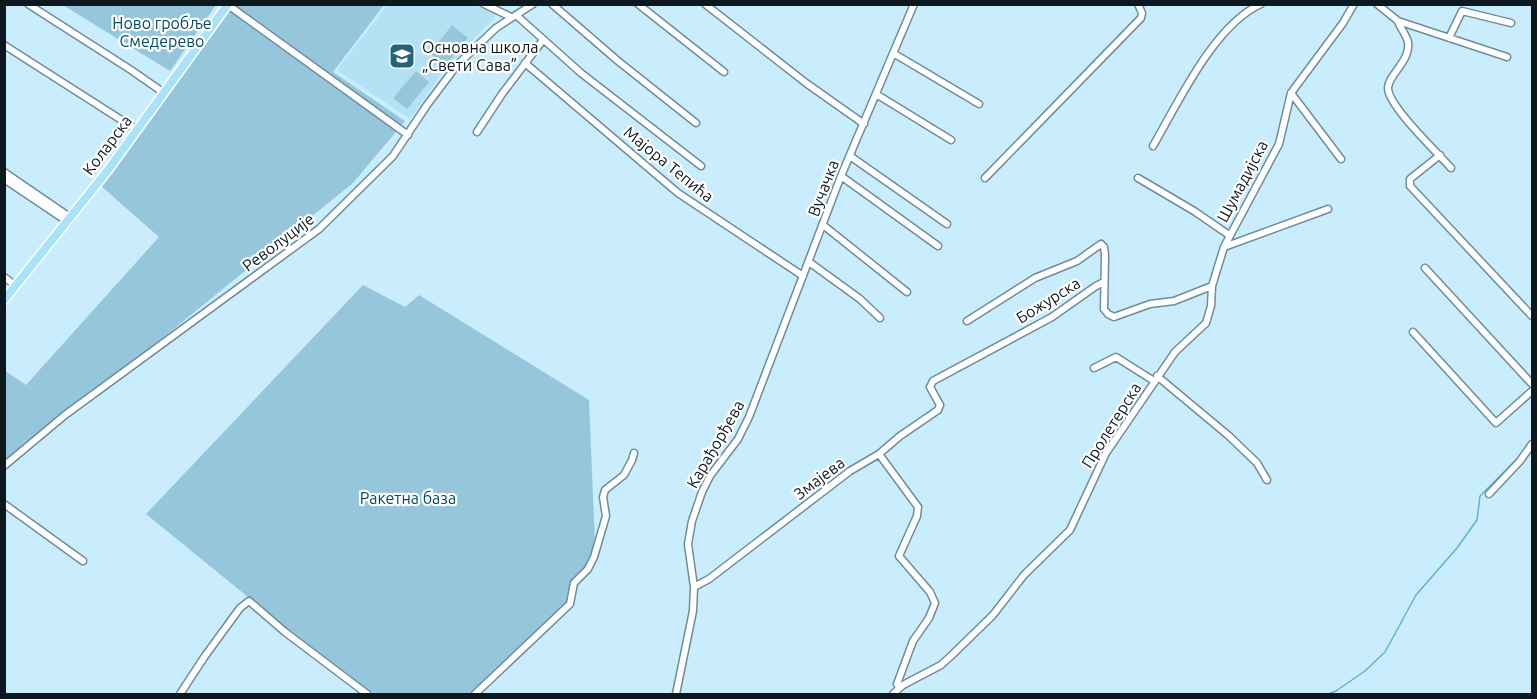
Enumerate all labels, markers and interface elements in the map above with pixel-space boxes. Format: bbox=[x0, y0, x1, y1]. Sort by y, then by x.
park label: Ново гробље Смедерево bbox=[112, 14, 212, 50]
place label: Основна школа „Свети Сава” bbox=[422, 38, 538, 74]
school or university icon: Основна школа „Свети Сава” bbox=[387, 41, 417, 71]
street label: Коларска bbox=[79, 112, 135, 178]
street label: Мајора Тепића bbox=[621, 122, 717, 206]
street label: Шумадијска bbox=[1213, 137, 1271, 225]
street label: Вучачка bbox=[804, 157, 842, 219]
street label: Револуције bbox=[239, 209, 317, 275]
street label: Божурска bbox=[1013, 273, 1083, 327]
street label: Пролетерска bbox=[1078, 379, 1144, 471]
street label: Карађорђева bbox=[683, 397, 747, 491]
street label: Змајева bbox=[790, 453, 848, 503]
park label: Ракетна база bbox=[360, 489, 456, 507]

